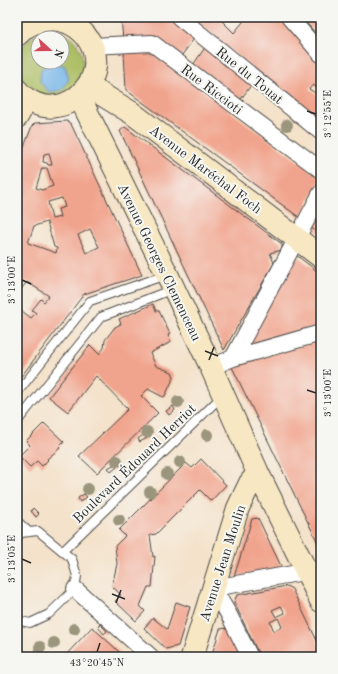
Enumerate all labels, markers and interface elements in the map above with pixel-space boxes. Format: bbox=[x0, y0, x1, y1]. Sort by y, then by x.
north arrow bbox=[30, 30, 70, 70]
street label: Rue du Touat bbox=[213, 45, 286, 107]
text: N bbox=[51, 47, 65, 59]
street label: Rue Riccioti bbox=[178, 62, 245, 118]
text: 3°12'55"E bbox=[323, 90, 333, 138]
street label: Avenue Maréchal Foch bbox=[147, 123, 264, 217]
street label: Avenue Georges Clemenceau bbox=[115, 182, 204, 344]
text: 3°13'00"E bbox=[7, 256, 17, 304]
text: 3°13'00"E bbox=[323, 369, 333, 417]
street label: Boulevard Édouard Herriot bbox=[68, 399, 199, 526]
street label: Avenue Jean Moulin bbox=[197, 503, 249, 624]
text: 3°13'05"E bbox=[7, 535, 17, 583]
text: 43°20'45"N bbox=[70, 658, 125, 668]

